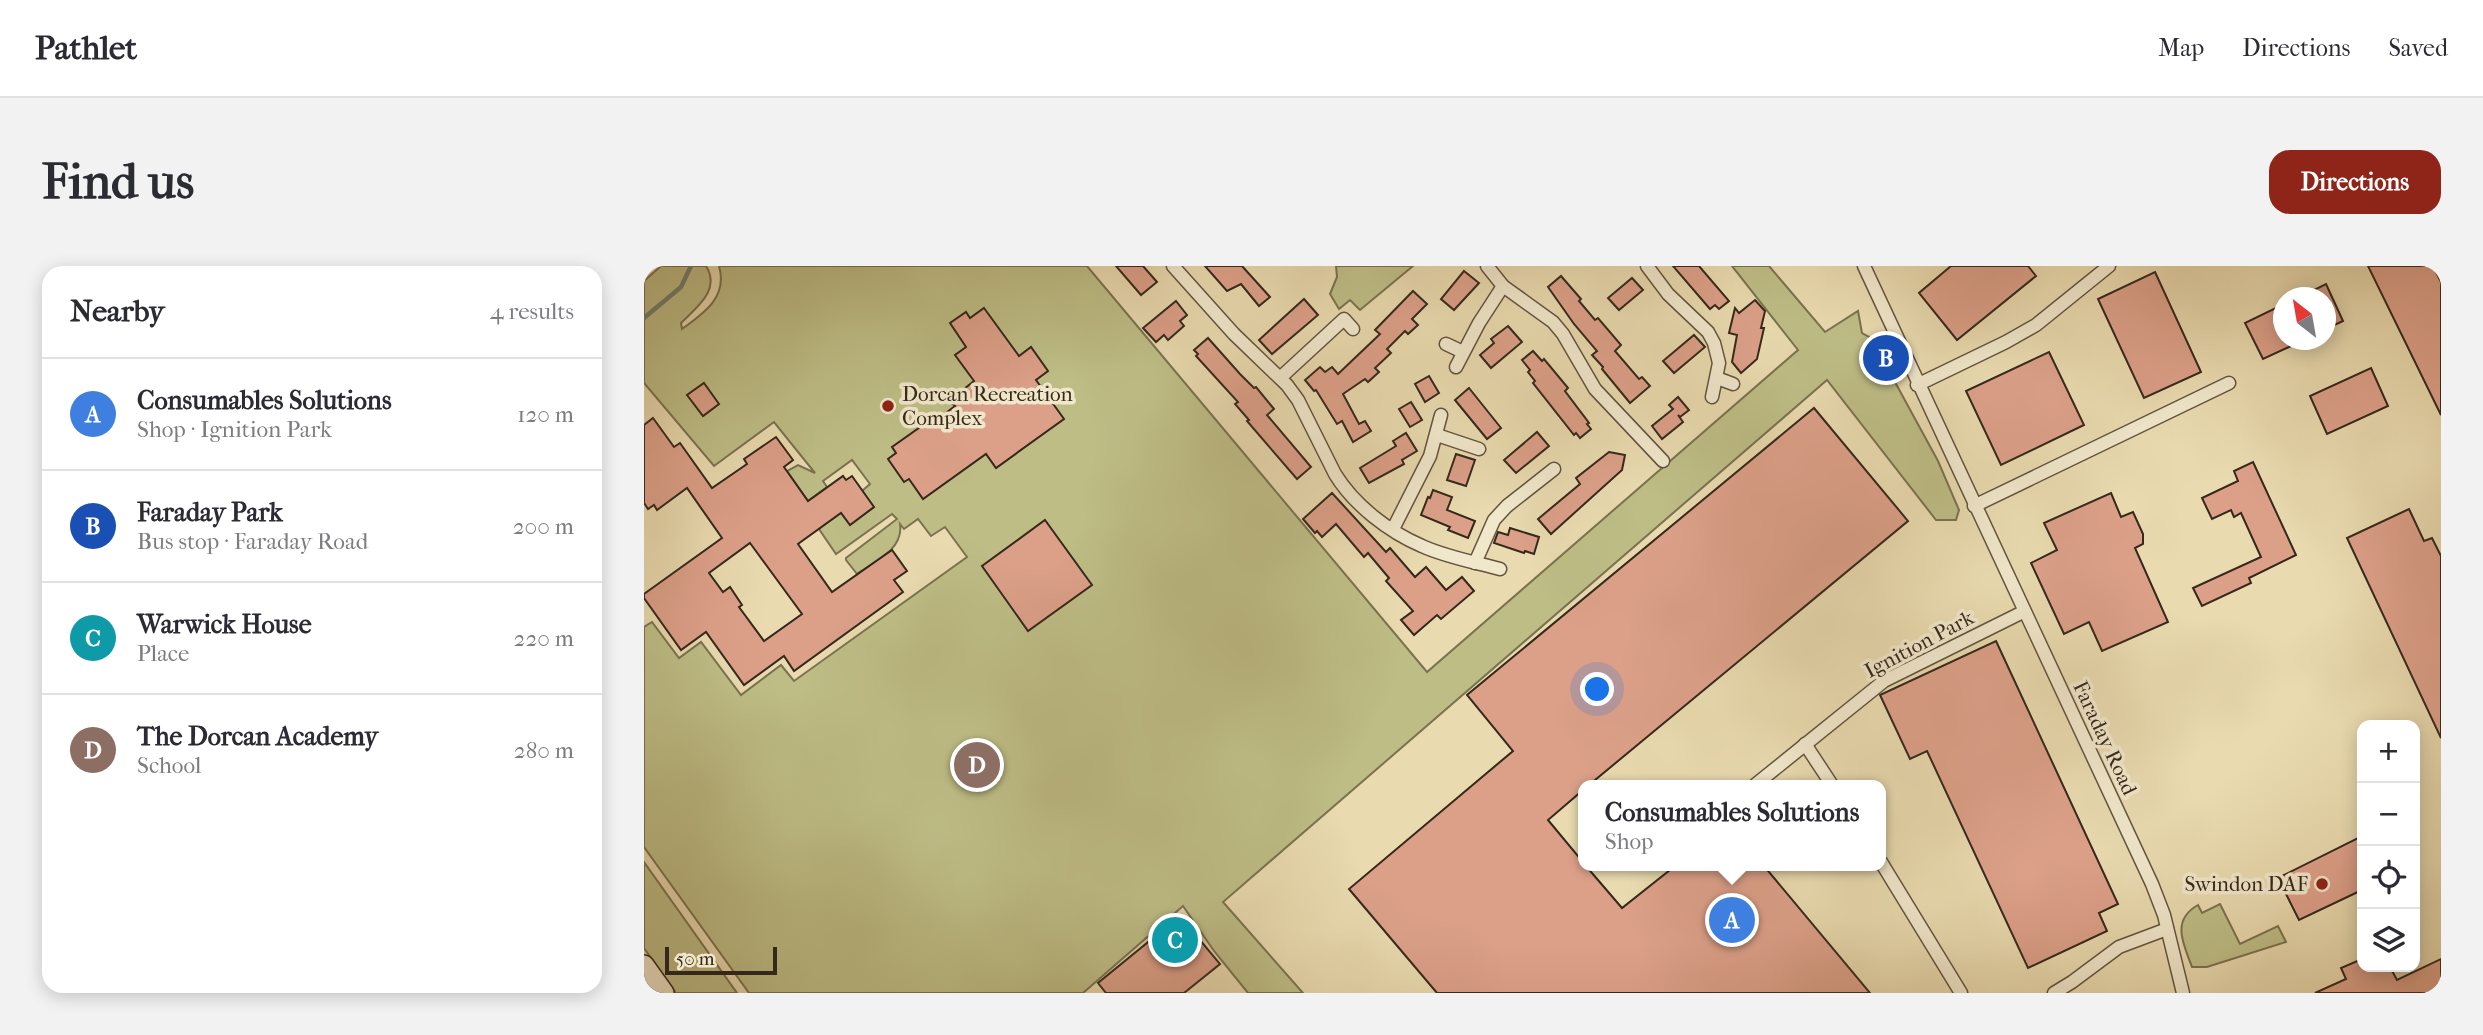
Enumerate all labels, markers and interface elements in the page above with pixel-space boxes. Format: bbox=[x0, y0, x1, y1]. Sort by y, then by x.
text: Pathlet bbox=[35, 29, 137, 68]
text: Map bbox=[2158, 34, 2204, 62]
text: Directions bbox=[2242, 34, 2350, 62]
text: Saved bbox=[2388, 34, 2448, 62]
button: Directions bbox=[2269, 150, 2441, 214]
text: Find us bbox=[42, 153, 194, 211]
north arrow bbox=[2273, 287, 2336, 350]
text: Nearby bbox=[70, 294, 165, 329]
text: 4 results bbox=[490, 298, 574, 325]
pin: B bbox=[1863, 332, 1909, 384]
place label: Dorcan Recreation Complex bbox=[902, 382, 1073, 430]
text: Consumables Solutions bbox=[137, 385, 392, 416]
marker: Dorcan Recreation Complex bbox=[880, 398, 896, 414]
text: A bbox=[86, 401, 100, 428]
text: 120 m bbox=[517, 401, 574, 428]
text: Shop · Ignition Park bbox=[137, 416, 332, 443]
text: Faraday Park bbox=[137, 497, 283, 528]
text: B bbox=[86, 513, 100, 540]
text: 200 m bbox=[513, 513, 574, 540]
text: Bus stop · Faraday Road bbox=[137, 528, 368, 555]
street label: Ignition Park bbox=[1860, 605, 1978, 683]
text: Warwick House bbox=[137, 609, 312, 640]
text: C bbox=[85, 625, 101, 652]
text: 220 m bbox=[514, 625, 574, 652]
text: Place bbox=[137, 640, 189, 667]
your location bbox=[1580, 672, 1614, 706]
street label: Faraday Road bbox=[2068, 677, 2142, 799]
map controls bbox=[2357, 720, 2420, 972]
button: + bbox=[2357, 720, 2420, 783]
text: The Dorcan Academy bbox=[137, 721, 378, 752]
text: D bbox=[84, 737, 102, 764]
text: 280 m bbox=[514, 737, 574, 764]
pin: D bbox=[954, 739, 1000, 791]
text: School bbox=[137, 752, 201, 779]
popup bbox=[1578, 780, 1886, 871]
button: − bbox=[2357, 783, 2420, 846]
text: Consumables Solutions bbox=[1605, 797, 1859, 828]
text: Shop bbox=[1605, 828, 1654, 855]
button: locate bbox=[2357, 846, 2420, 909]
place label: Swindon DAF bbox=[2185, 872, 2308, 896]
marker: Swindon DAF bbox=[2314, 876, 2330, 892]
pin: A bbox=[1709, 894, 1755, 946]
button: layers bbox=[2357, 909, 2420, 972]
pin: C bbox=[1152, 914, 1198, 966]
scale bar bbox=[665, 944, 777, 976]
text: 50 m bbox=[676, 948, 715, 970]

